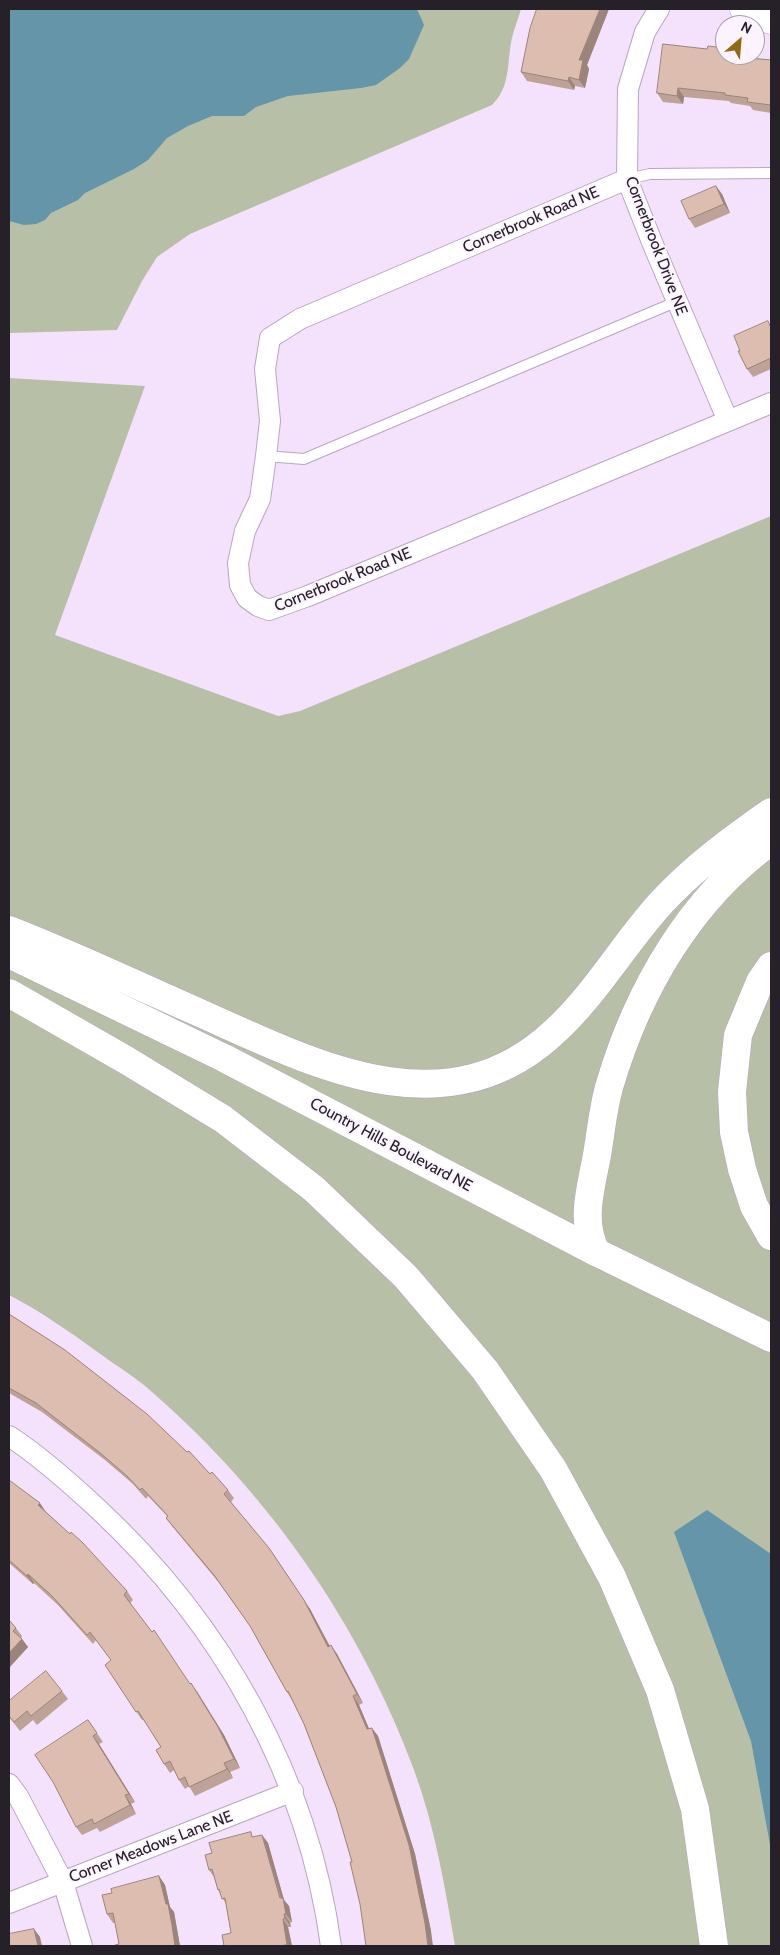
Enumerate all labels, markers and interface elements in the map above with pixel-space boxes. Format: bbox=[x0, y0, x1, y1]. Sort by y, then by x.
north arrow bbox=[715, 15, 765, 65]
text: N bbox=[738, 17, 755, 38]
street label: Cornerbrook Drive NE bbox=[621, 174, 691, 318]
street label: Cornerbrook Road NE bbox=[460, 183, 602, 257]
street label: Cornerbrook Road NE bbox=[272, 544, 414, 616]
street label: Country Hills Boulevard NE bbox=[306, 1094, 476, 1196]
street label: Corner Meadows Lane NE bbox=[66, 1807, 236, 1887]

